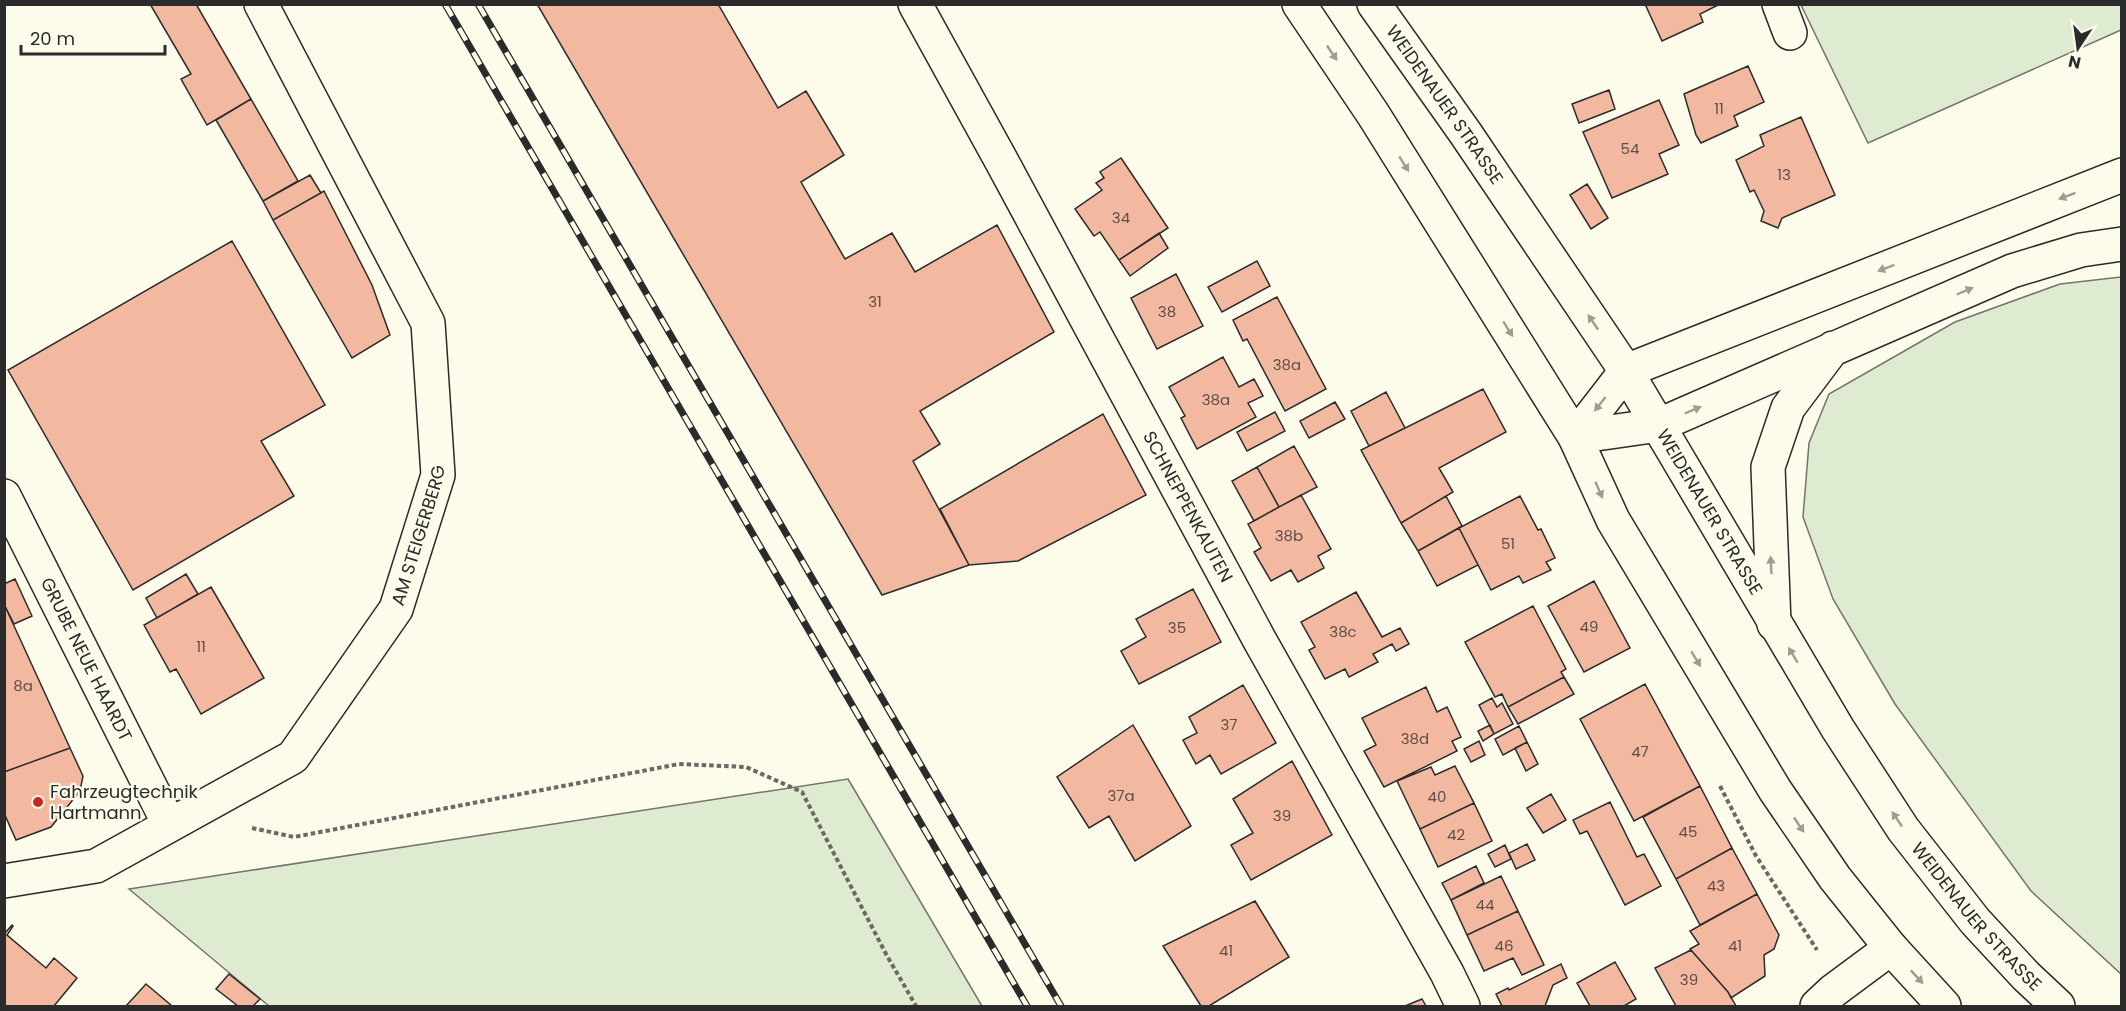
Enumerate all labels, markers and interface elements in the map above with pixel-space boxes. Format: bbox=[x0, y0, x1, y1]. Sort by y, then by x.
scale bar bbox=[21, 18, 165, 56]
north arrow bbox=[2048, 18, 2108, 78]
street label: WEIDENAUER STRASSE bbox=[1381, 20, 1509, 189]
text: 20 m bbox=[30, 26, 75, 51]
one-way arrow bbox=[1326, 45, 1337, 61]
text: N bbox=[2066, 50, 2083, 75]
house number: 11 bbox=[1714, 98, 1724, 119]
house number: 54 bbox=[1621, 138, 1639, 159]
one-way arrow bbox=[1399, 156, 1410, 172]
house number: 13 bbox=[1777, 164, 1791, 185]
one-way arrow bbox=[2058, 192, 2076, 201]
house number: 34 bbox=[1112, 207, 1130, 228]
one-way arrow bbox=[1876, 263, 1894, 273]
one-way arrow bbox=[1956, 286, 1974, 295]
house number: 31 bbox=[868, 291, 882, 312]
house number: 38 bbox=[1158, 301, 1176, 322]
one-way arrow bbox=[1588, 314, 1599, 330]
one-way arrow bbox=[1502, 321, 1513, 337]
house number: 38a bbox=[1273, 354, 1301, 375]
house number: 38a bbox=[1202, 389, 1230, 410]
one-way arrow bbox=[1595, 396, 1607, 411]
one-way arrow bbox=[1684, 405, 1702, 415]
street label: WEIDENAUER STRASSE bbox=[1651, 424, 1769, 599]
street label: SCHNEPPENKAUTEN bbox=[1137, 426, 1239, 587]
street label: AM STEIGERBERG bbox=[385, 464, 450, 608]
one-way arrow bbox=[1595, 481, 1604, 499]
house number: 38b bbox=[1275, 525, 1303, 546]
house number: 51 bbox=[1501, 533, 1515, 554]
one-way arrow bbox=[1766, 556, 1776, 575]
street label: GRUBE NEUE HAARDT bbox=[35, 573, 139, 746]
house number: 49 bbox=[1580, 616, 1598, 637]
house number: 35 bbox=[1168, 617, 1186, 638]
house number: 38c bbox=[1329, 621, 1357, 642]
house number: 11 bbox=[196, 636, 206, 657]
one-way arrow bbox=[1787, 647, 1798, 663]
one-way arrow bbox=[1691, 651, 1702, 667]
house number: 8a bbox=[13, 675, 33, 696]
house number: 37 bbox=[1220, 714, 1238, 735]
house number: 38d bbox=[1401, 728, 1429, 749]
house number: 47 bbox=[1631, 741, 1649, 762]
place label: Fahrzeugtechnik Hartmann bbox=[50, 779, 199, 825]
house number: 37a bbox=[1107, 785, 1135, 806]
house number: 40 bbox=[1428, 786, 1446, 807]
marker: Fahrzeugtechnik Hartmann bbox=[31, 795, 45, 809]
house number: 39 bbox=[1273, 805, 1291, 826]
one-way arrow bbox=[1891, 812, 1903, 828]
one-way arrow bbox=[1793, 816, 1804, 833]
house number: 45 bbox=[1679, 821, 1697, 842]
house number: 42 bbox=[1447, 824, 1465, 845]
street label: WEIDENAUER STRASSE bbox=[1906, 837, 2047, 996]
house number: 43 bbox=[1707, 875, 1725, 896]
house number: 44 bbox=[1476, 894, 1494, 915]
house number: 46 bbox=[1495, 935, 1513, 956]
house number: 41 bbox=[1728, 935, 1742, 956]
house number: 41 bbox=[1219, 940, 1233, 961]
house number: 39 bbox=[1680, 969, 1698, 990]
one-way arrow bbox=[1910, 970, 1924, 985]

